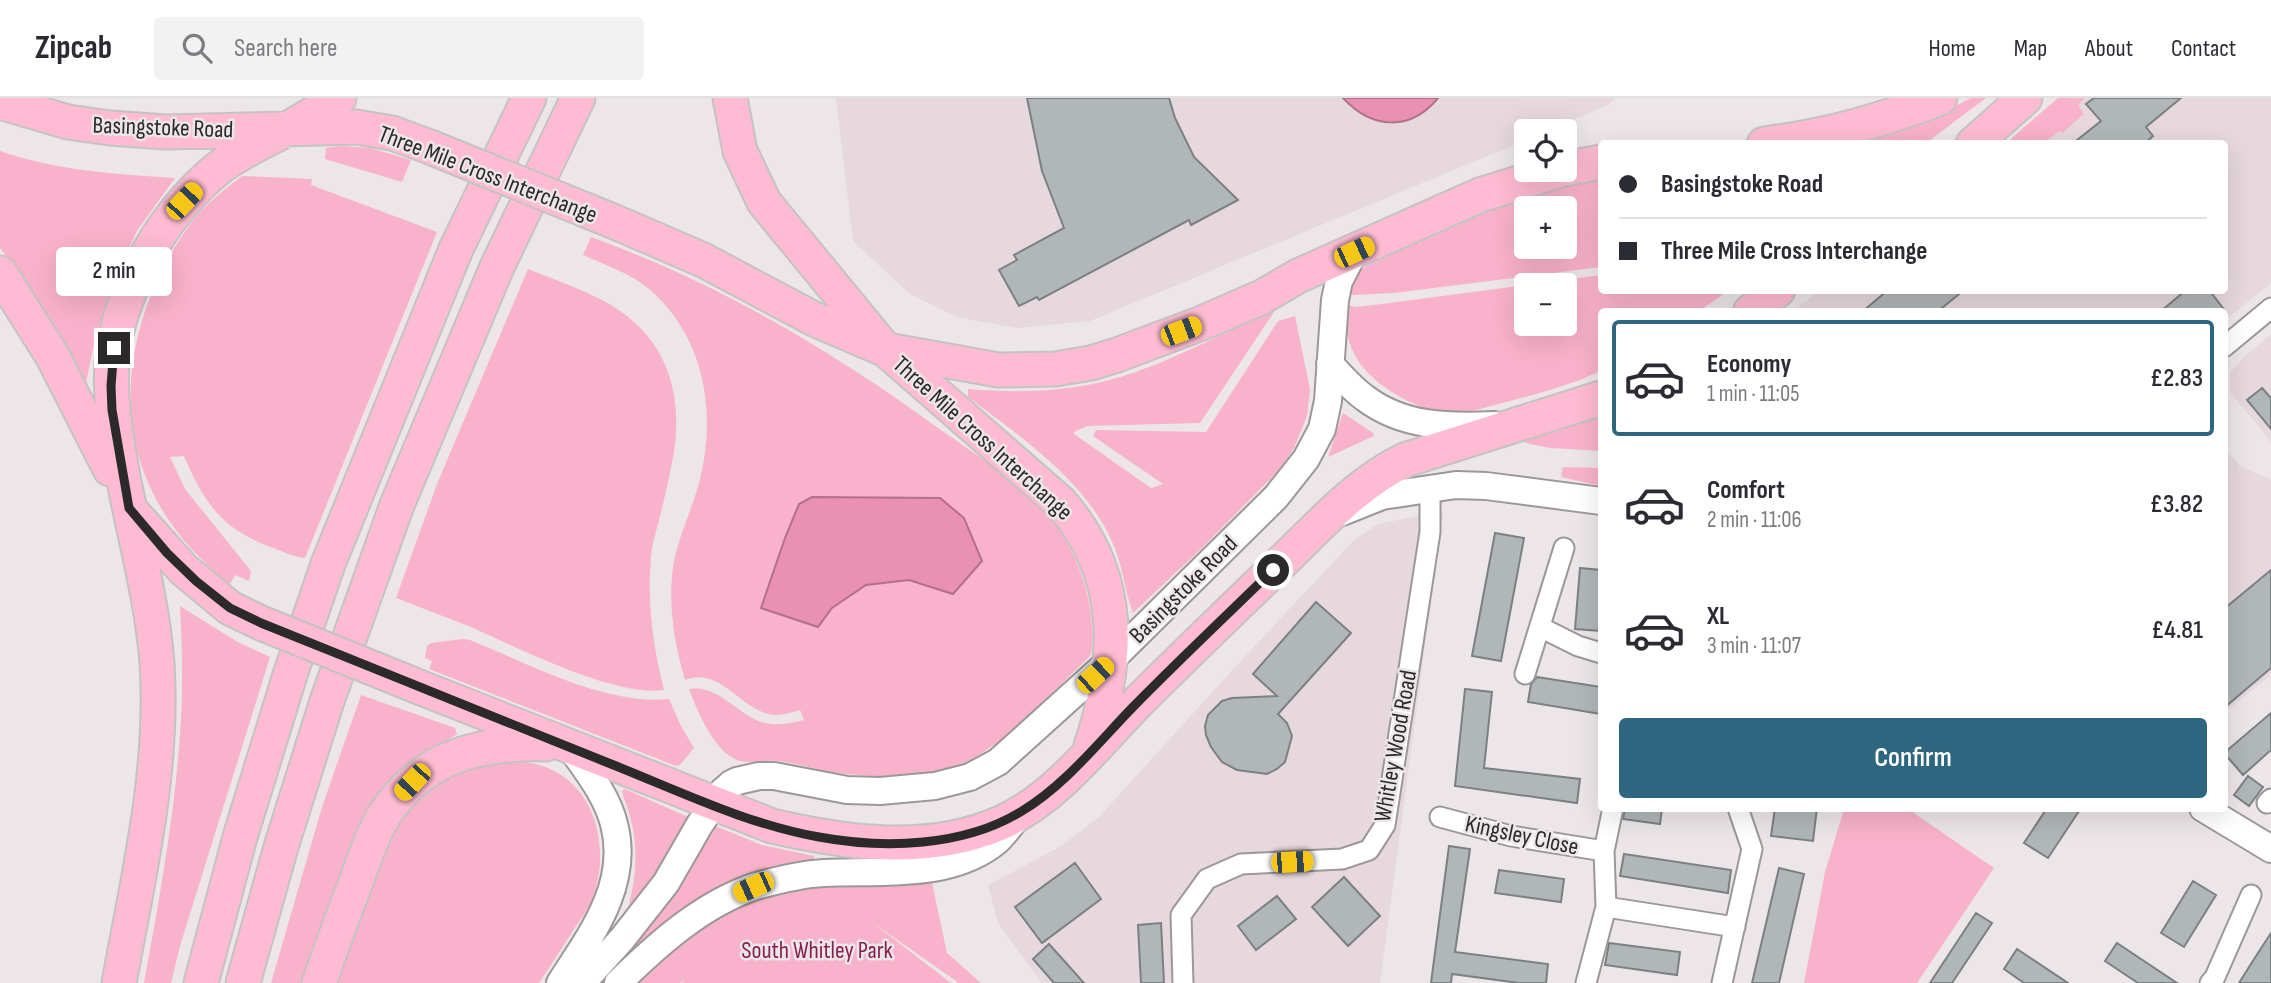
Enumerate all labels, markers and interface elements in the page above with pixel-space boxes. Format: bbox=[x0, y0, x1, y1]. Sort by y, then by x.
search box bbox=[154, 17, 644, 80]
text: Zipcab bbox=[35, 28, 112, 68]
icon: search bbox=[178, 29, 216, 67]
text: Search here bbox=[234, 33, 337, 64]
text: Home bbox=[1928, 34, 1976, 63]
text: Map bbox=[2014, 34, 2047, 63]
text: About bbox=[2085, 34, 2133, 63]
text: Contact bbox=[2171, 34, 2236, 63]
street label: Basingstoke Road bbox=[92, 111, 234, 144]
street label: Three Mile Cross Interchange bbox=[374, 119, 601, 230]
map controls bbox=[1514, 119, 1577, 336]
button: locate bbox=[1514, 119, 1577, 182]
text: Basingstoke Road bbox=[1661, 169, 1823, 200]
car bbox=[162, 178, 207, 224]
button: + bbox=[1514, 196, 1577, 259]
car bbox=[1331, 234, 1378, 270]
text: Three Mile Cross Interchange bbox=[1661, 236, 1927, 267]
callout: 2 min bbox=[56, 246, 172, 296]
text: 2 min bbox=[92, 257, 136, 285]
button: − bbox=[1514, 273, 1577, 336]
car bbox=[1158, 314, 1205, 348]
route end bbox=[98, 332, 130, 364]
icon: car bbox=[1623, 347, 1686, 410]
text: Economy bbox=[1707, 349, 1791, 380]
street label: Three Mile Cross Interchange bbox=[887, 350, 1079, 527]
text: £2.83 bbox=[2150, 363, 2203, 394]
text: 1 min · 11:05 bbox=[1707, 380, 1799, 408]
icon: car bbox=[1623, 473, 1686, 536]
text: Comfort bbox=[1707, 475, 1785, 506]
text: £3.82 bbox=[2150, 489, 2203, 520]
text: 2 min · 11:06 bbox=[1707, 506, 1802, 534]
street label: Basingstoke Road bbox=[1123, 529, 1243, 649]
route start bbox=[1257, 554, 1289, 586]
icon: car bbox=[1623, 599, 1686, 662]
text: XL bbox=[1707, 601, 1729, 632]
text: £4.81 bbox=[2151, 615, 2203, 646]
text: 3 min · 11:07 bbox=[1707, 632, 1801, 660]
car bbox=[1073, 653, 1118, 697]
street label: Whitley Wood Road bbox=[1368, 668, 1423, 824]
button: Confirm bbox=[1619, 718, 2207, 798]
car bbox=[390, 759, 435, 805]
street label: Kingsley Close bbox=[1463, 809, 1581, 862]
car bbox=[1271, 850, 1314, 874]
car bbox=[730, 869, 777, 905]
park label: South Whitley Park bbox=[741, 936, 893, 965]

